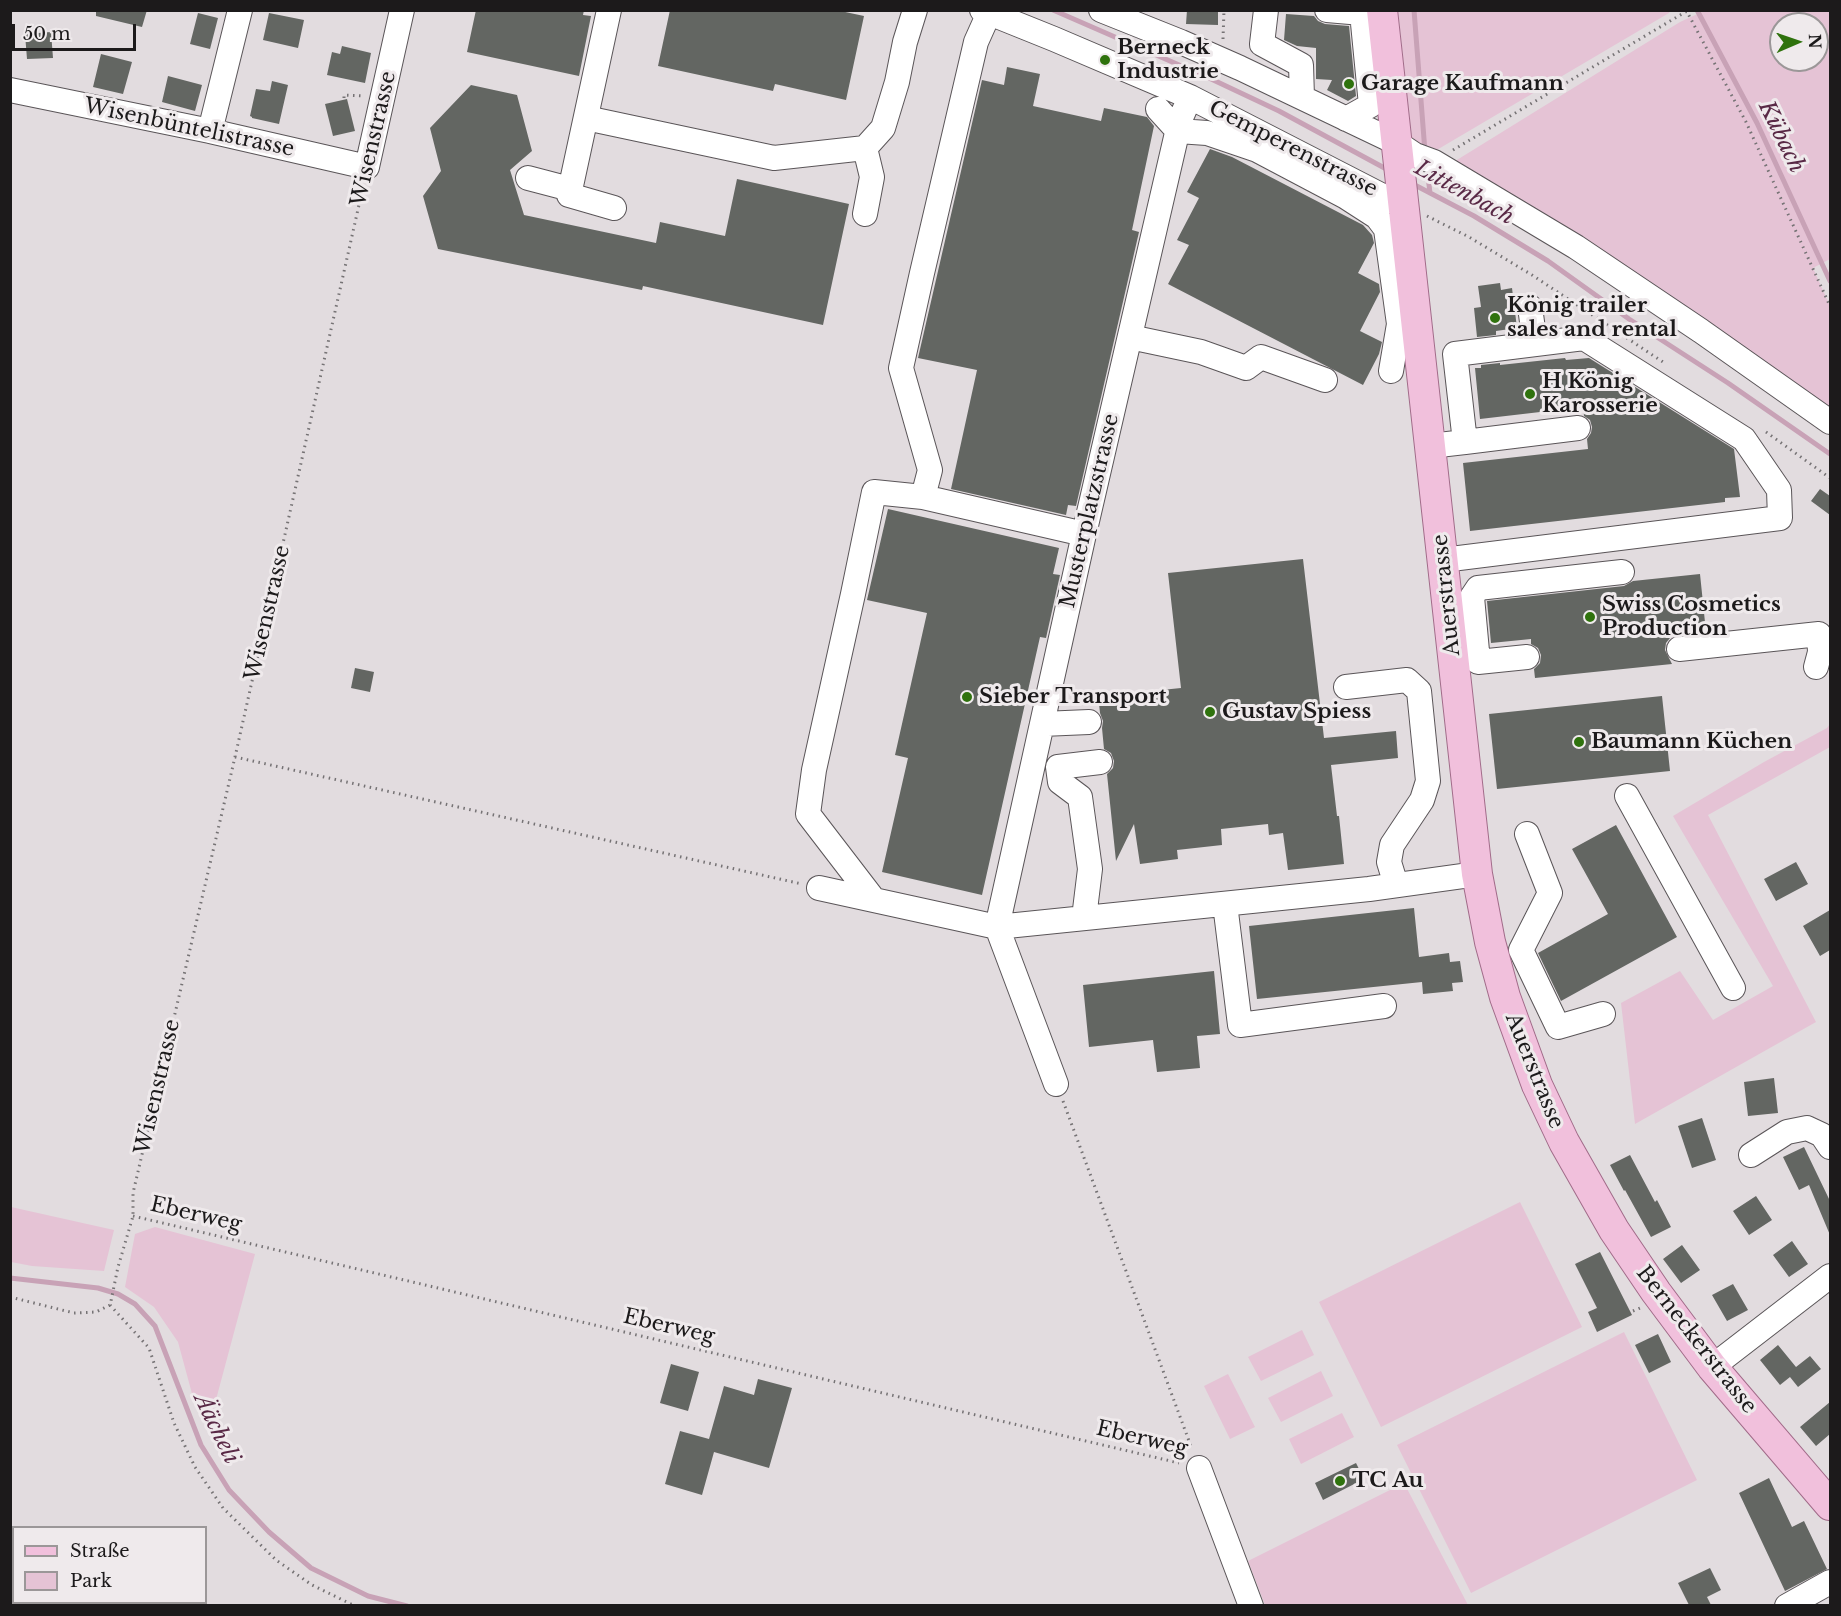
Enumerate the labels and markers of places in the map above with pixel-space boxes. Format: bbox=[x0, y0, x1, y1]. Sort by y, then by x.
place label: Berneck Industrie bbox=[1117, 35, 1219, 85]
marker: Berneck Industrie bbox=[1098, 53, 1112, 67]
place label: Garage Kaufmann bbox=[1361, 71, 1564, 97]
marker: Garage Kaufmann bbox=[1342, 77, 1356, 91]
place label: König trailer sales and rental bbox=[1507, 293, 1677, 343]
marker: König trailer sales and rental bbox=[1488, 311, 1502, 325]
place label: H König Karosserie bbox=[1542, 369, 1658, 419]
marker: H König Karosserie bbox=[1523, 387, 1537, 401]
place label: Swiss Cosmetics Production bbox=[1602, 592, 1781, 642]
marker: Swiss Cosmetics Production bbox=[1583, 610, 1597, 624]
place label: Sieber Transport bbox=[979, 684, 1167, 710]
marker: Sieber Transport bbox=[960, 690, 974, 704]
place label: Gustav Spiess bbox=[1222, 699, 1371, 725]
marker: Gustav Spiess bbox=[1203, 705, 1217, 719]
place label: Baumann Küchen bbox=[1591, 729, 1792, 755]
marker: Baumann Küchen bbox=[1572, 735, 1586, 749]
place label: TC Au bbox=[1352, 1468, 1423, 1494]
marker: TC Au bbox=[1333, 1474, 1347, 1488]

